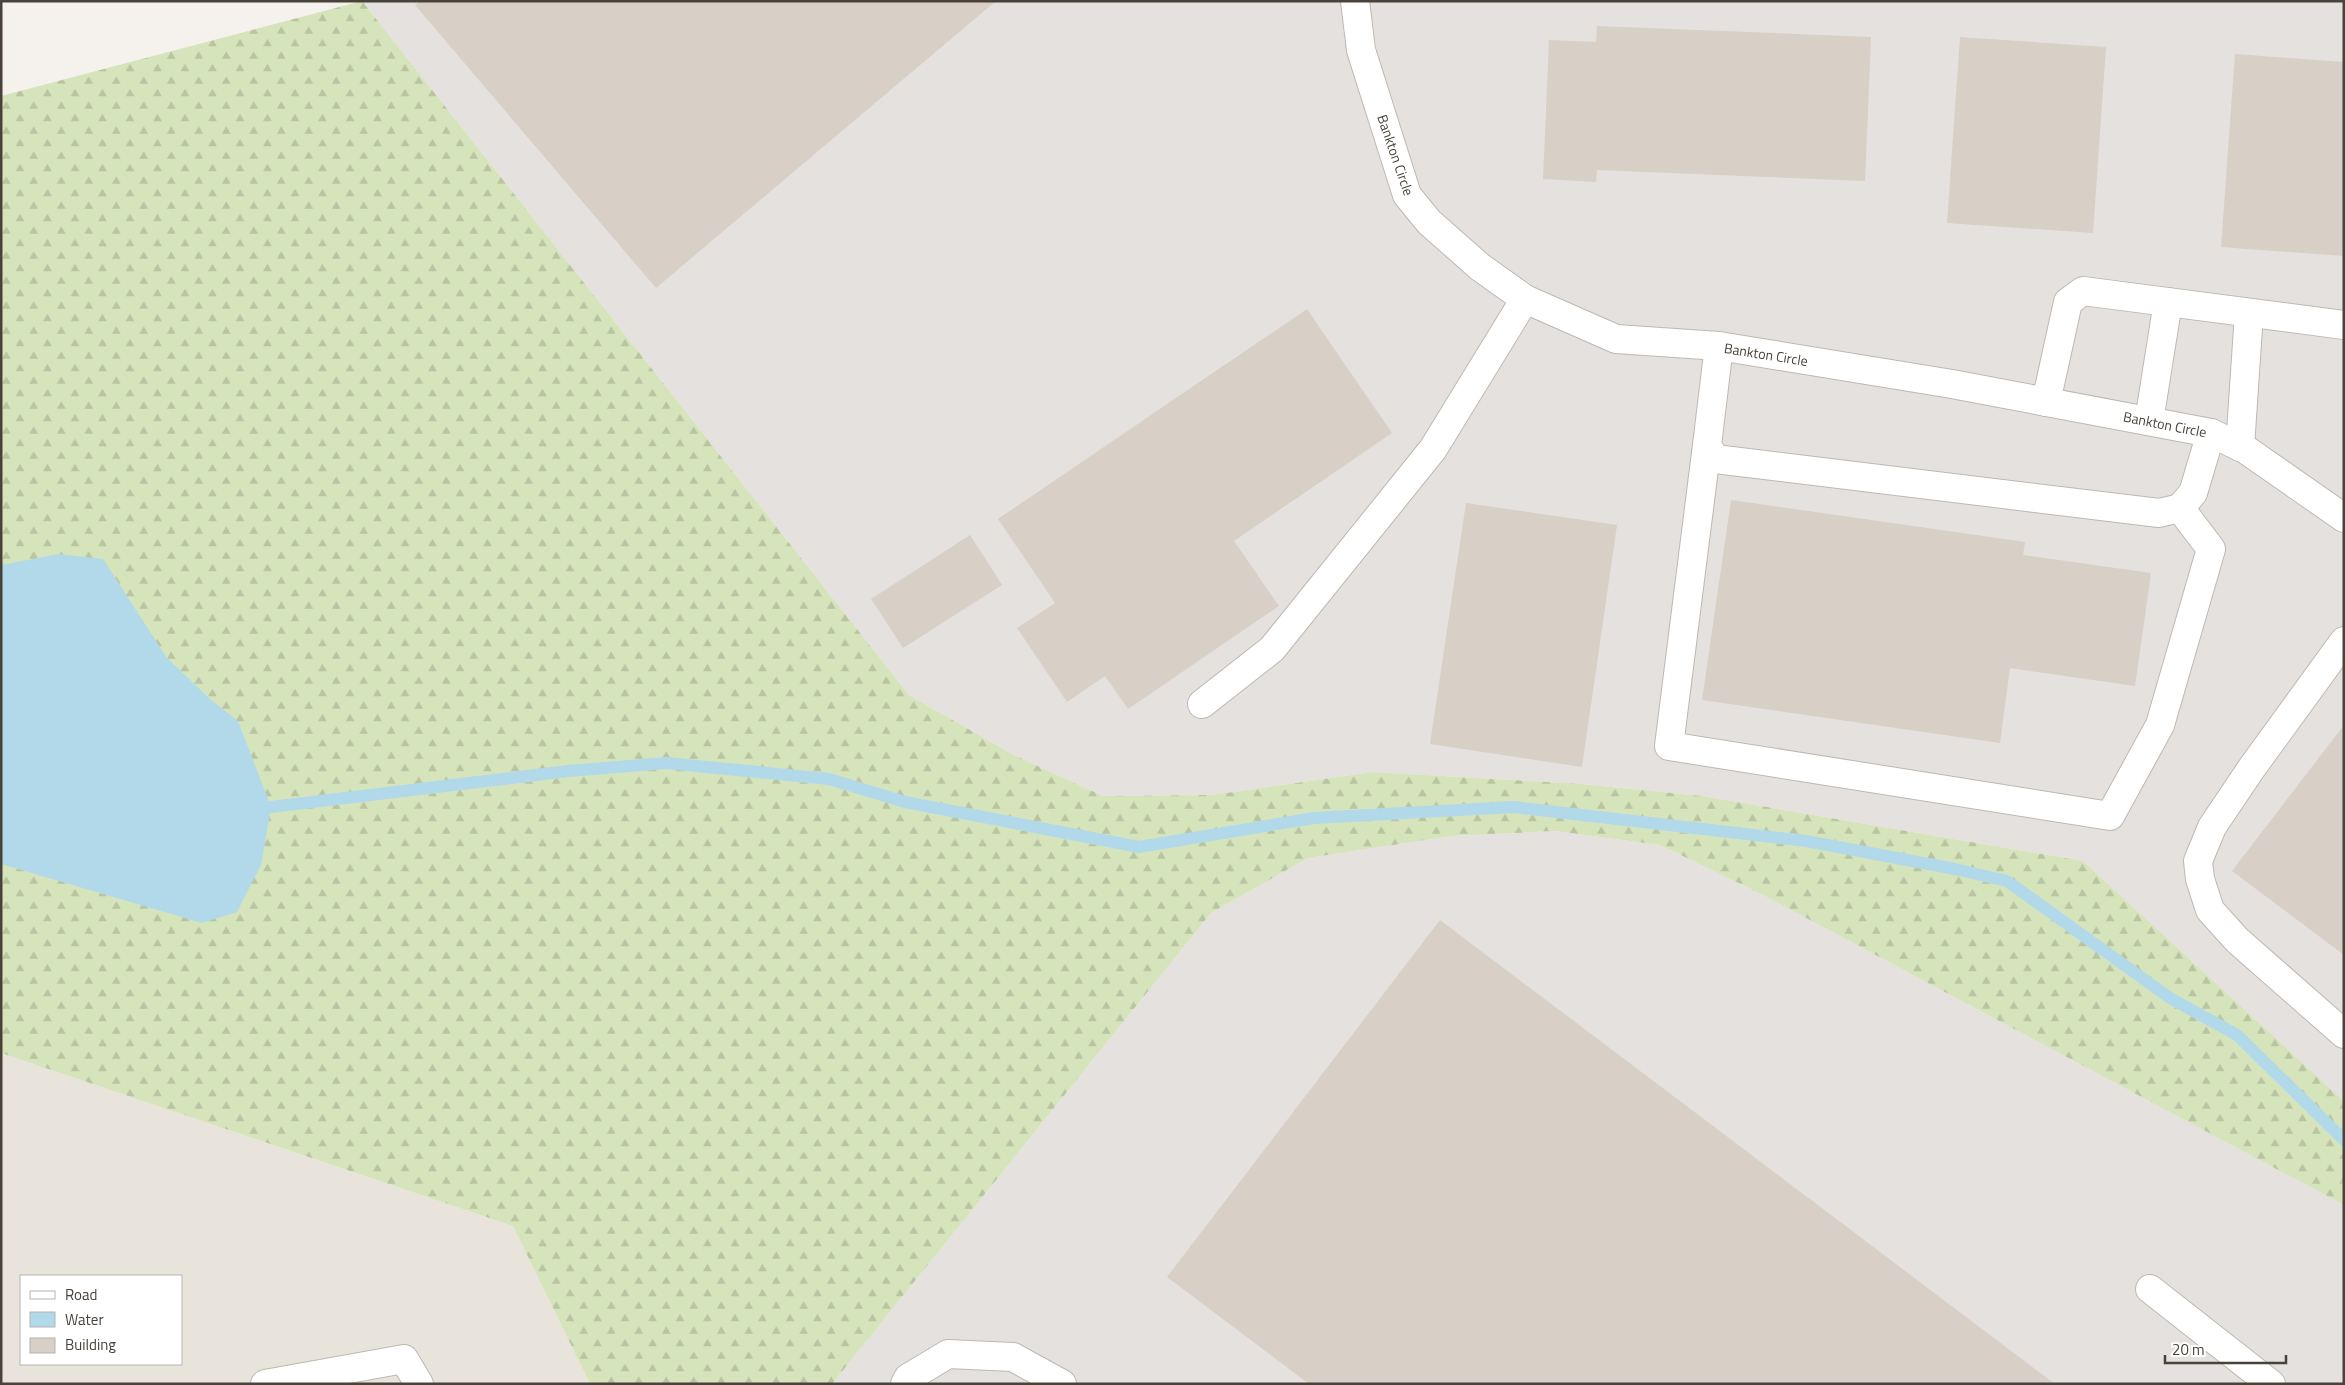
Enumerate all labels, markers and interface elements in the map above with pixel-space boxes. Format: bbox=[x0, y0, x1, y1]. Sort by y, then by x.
street label: Bankton Circle bbox=[1372, 112, 1420, 198]
street label: Bankton Circle bbox=[1723, 337, 1809, 371]
street label: Bankton Circle bbox=[2121, 406, 2209, 442]
legend bbox=[20, 1275, 182, 1365]
text: Road bbox=[65, 1283, 97, 1306]
text: Water bbox=[65, 1308, 104, 1331]
scale bar bbox=[2165, 1332, 2286, 1364]
text: Building bbox=[65, 1333, 116, 1356]
text: 20 m bbox=[2172, 1338, 2205, 1361]

